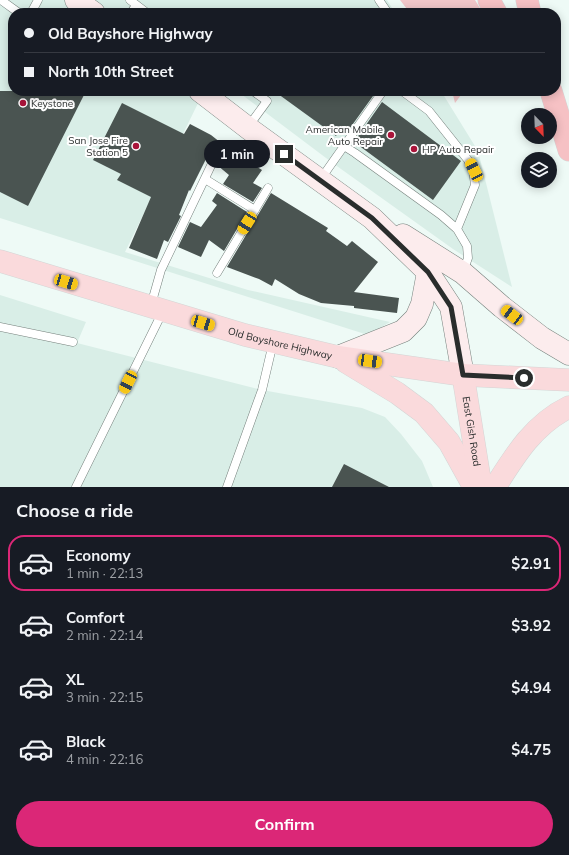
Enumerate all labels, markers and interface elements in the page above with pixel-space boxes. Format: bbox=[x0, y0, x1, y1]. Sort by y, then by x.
text: Old Bayshore Highway bbox=[48, 24, 213, 43]
text: North 10th Street bbox=[48, 62, 173, 81]
place label: Keystone bbox=[31, 97, 73, 110]
marker: Keystone bbox=[18, 98, 28, 108]
north arrow bbox=[521, 108, 557, 144]
map controls bbox=[521, 108, 557, 188]
place label: American Mobile Auto Repair bbox=[306, 123, 383, 148]
marker: American Mobile Auto Repair bbox=[386, 130, 396, 140]
place label: San Jose Fire Station 5 bbox=[68, 134, 128, 159]
callout: 1 min bbox=[204, 140, 270, 168]
marker: San Jose Fire Station 5 bbox=[131, 141, 141, 151]
place label: HP Auto Repair bbox=[422, 143, 494, 156]
marker: HP Auto Repair bbox=[409, 144, 419, 154]
route end bbox=[275, 145, 293, 163]
text: 1 min bbox=[220, 146, 254, 162]
button: layers bbox=[521, 152, 557, 188]
car bbox=[463, 157, 485, 183]
car bbox=[236, 210, 258, 236]
car bbox=[53, 273, 79, 291]
car bbox=[499, 303, 525, 327]
car bbox=[190, 314, 216, 332]
street label: Old Bayshore Highway bbox=[226, 324, 334, 363]
car bbox=[357, 353, 383, 369]
car bbox=[117, 369, 139, 395]
route start bbox=[515, 369, 533, 387]
street label: East Gish Road bbox=[460, 395, 484, 467]
text: Choose a ride bbox=[16, 499, 133, 522]
icon: car bbox=[18, 545, 54, 581]
text: Economy bbox=[66, 546, 131, 565]
text: $2.91 bbox=[511, 554, 551, 573]
text: 1 min · 22:13 bbox=[66, 565, 143, 581]
icon: car bbox=[18, 607, 54, 643]
text: Comfort bbox=[66, 608, 124, 627]
text: $3.92 bbox=[511, 616, 551, 635]
text: 2 min · 22:14 bbox=[66, 627, 143, 643]
icon: car bbox=[18, 669, 54, 705]
text: XL bbox=[66, 670, 84, 689]
text: $4.94 bbox=[511, 678, 551, 697]
text: 3 min · 22:15 bbox=[66, 689, 143, 705]
icon: car bbox=[18, 731, 54, 767]
text: Black bbox=[66, 732, 105, 751]
text: $4.75 bbox=[511, 740, 551, 759]
text: 4 min · 22:16 bbox=[66, 751, 143, 767]
button: Confirm bbox=[16, 801, 553, 847]

